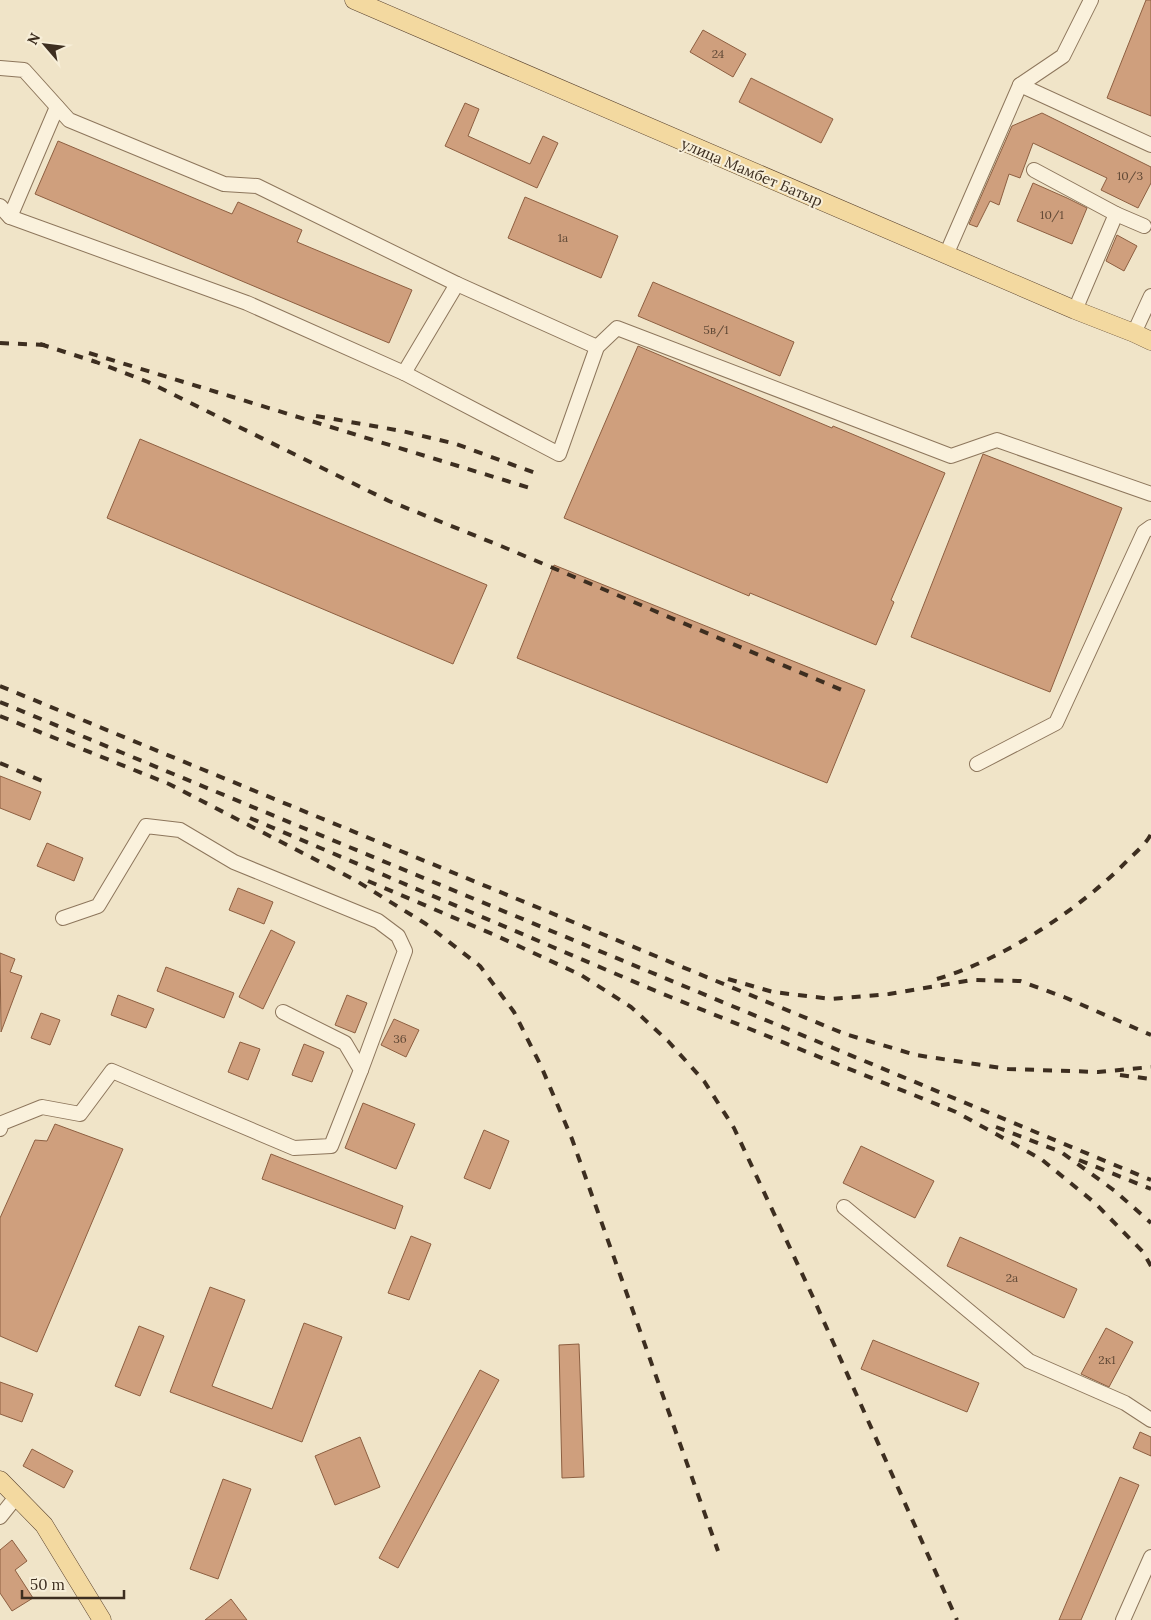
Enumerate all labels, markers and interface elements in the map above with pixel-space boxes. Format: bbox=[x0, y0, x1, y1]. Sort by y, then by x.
north arrow bbox=[20, 20, 70, 70]
text: N bbox=[23, 30, 44, 48]
house number: 24 bbox=[712, 46, 725, 61]
street label: улица Мамбет Батыр bbox=[678, 134, 826, 210]
house number: 10/3 bbox=[1117, 168, 1143, 184]
house number: 10/1 bbox=[1040, 207, 1064, 223]
house number: 1а bbox=[558, 230, 568, 245]
house number: 5в/1 bbox=[703, 322, 729, 338]
house number: 36 bbox=[393, 1031, 407, 1046]
house number: 2а bbox=[1006, 1270, 1018, 1285]
house number: 2к1 bbox=[1098, 1352, 1116, 1367]
scale bar bbox=[22, 1568, 125, 1600]
text: 50 m bbox=[30, 1575, 65, 1594]

